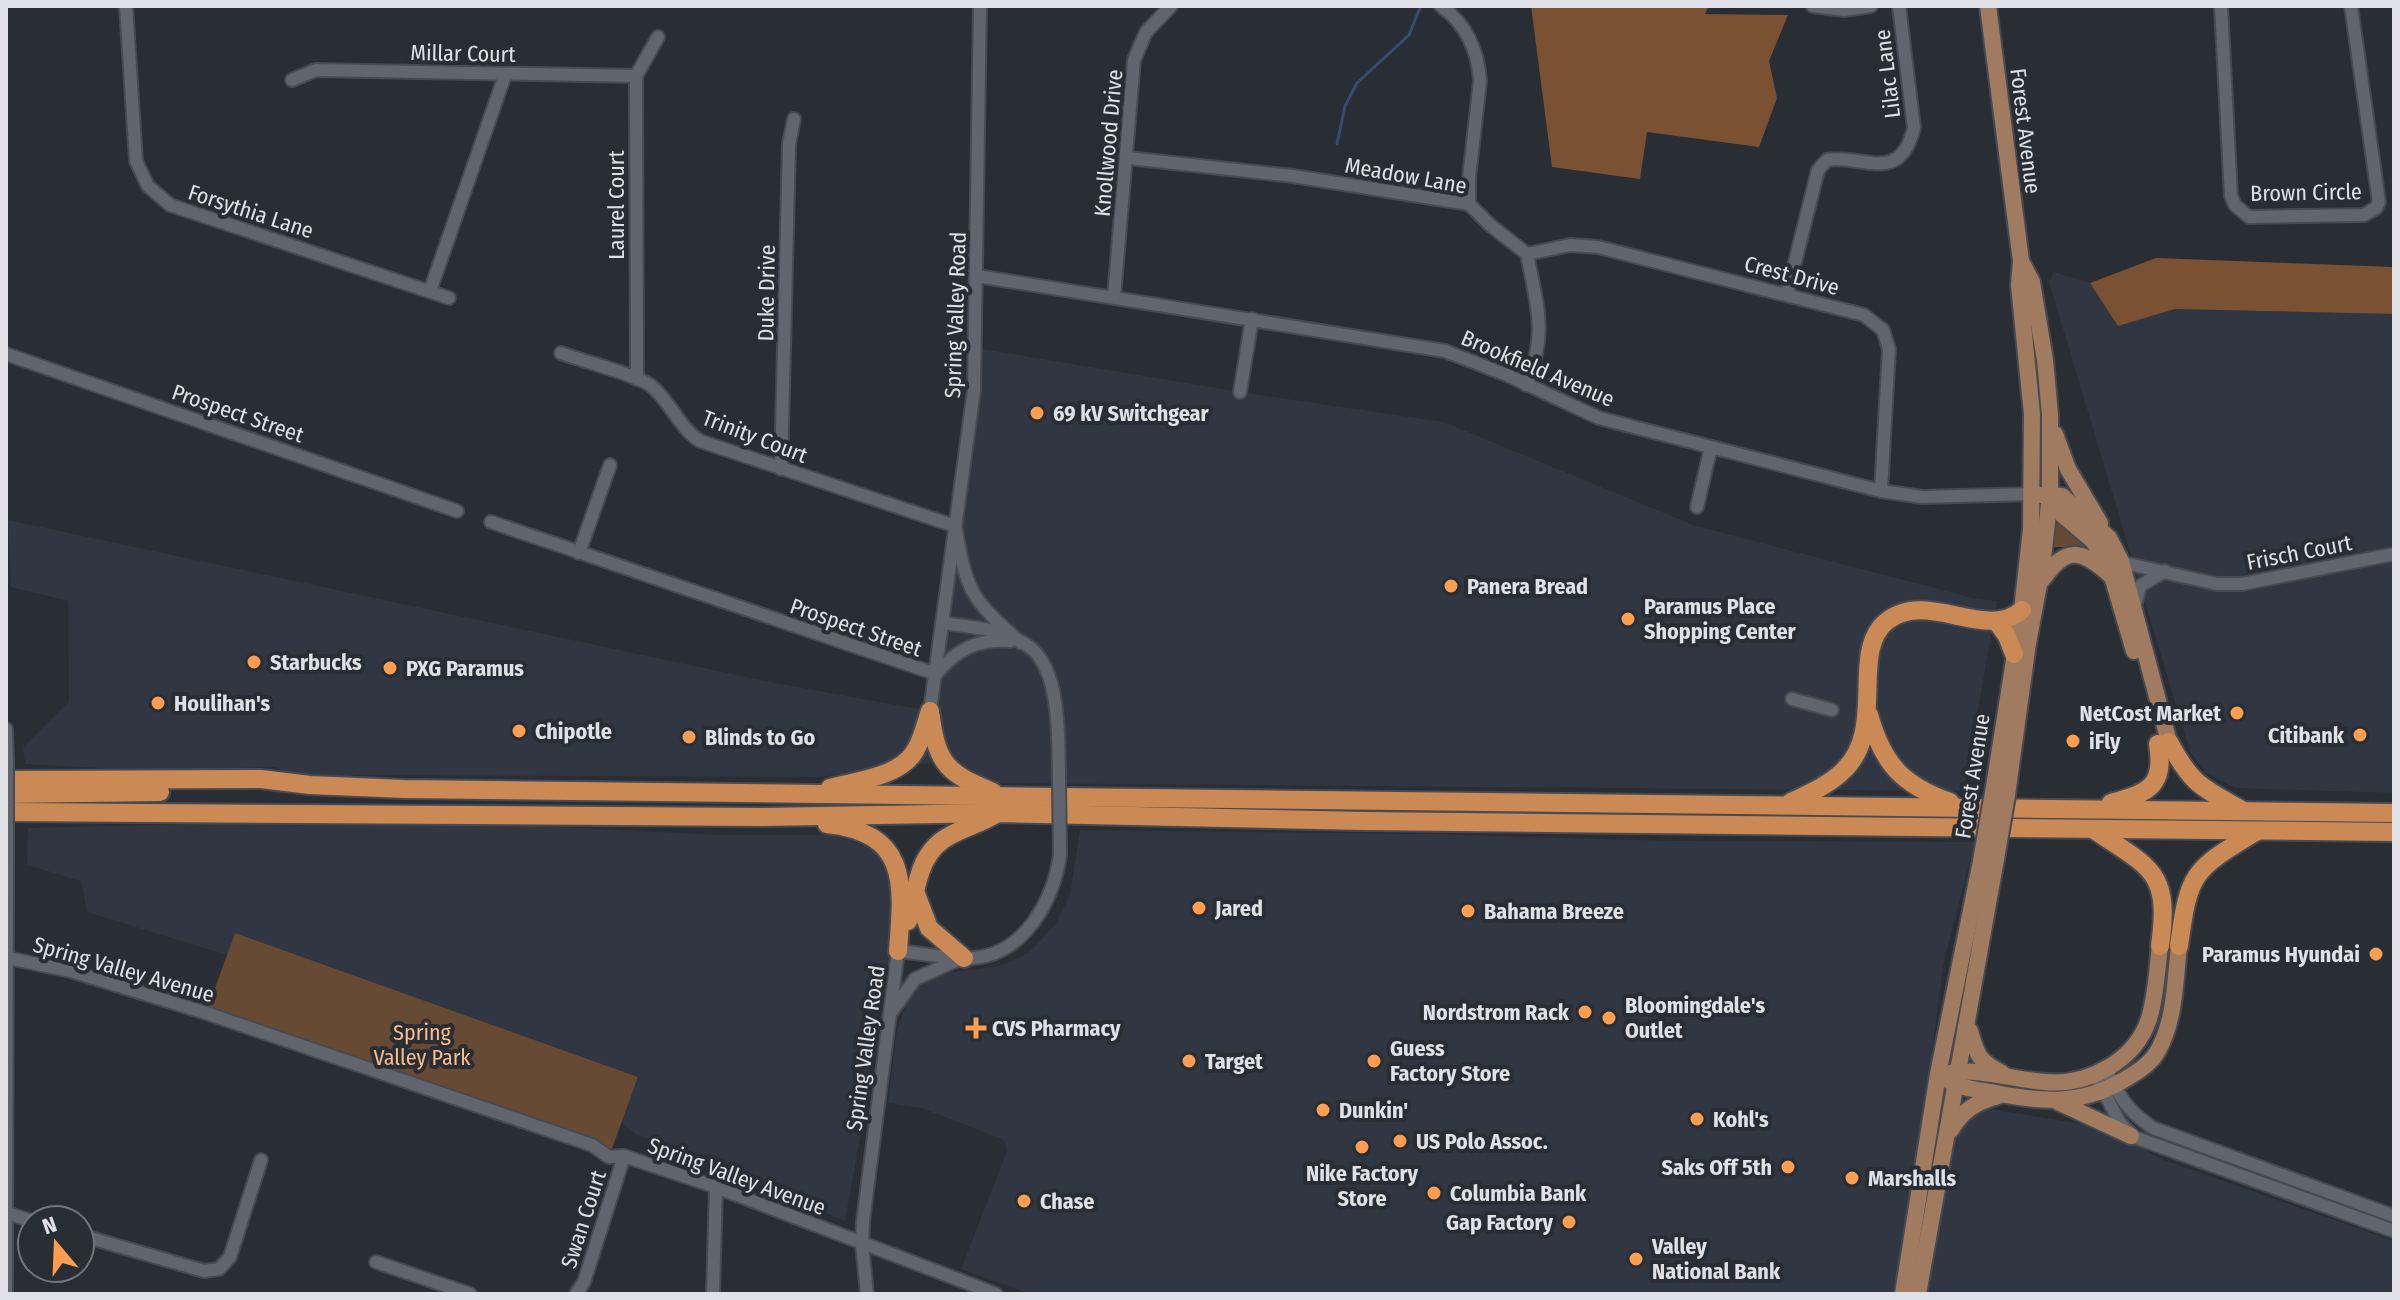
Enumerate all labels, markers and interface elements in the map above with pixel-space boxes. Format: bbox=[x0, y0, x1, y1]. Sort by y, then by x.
street label: Lilac Lane bbox=[1869, 28, 1906, 120]
street label: Millar Court bbox=[410, 39, 517, 68]
street label: Forest Avenue bbox=[2004, 67, 2047, 195]
street label: Knollwood Drive bbox=[1089, 68, 1128, 218]
street label: Laurel Court bbox=[603, 149, 630, 260]
street label: Meadow Lane bbox=[1343, 152, 1469, 199]
street label: Brown Circle bbox=[2250, 178, 2362, 207]
street label: Forsythia Lane bbox=[185, 179, 317, 244]
street label: Spring Valley Road bbox=[939, 231, 972, 399]
street label: Duke Drive bbox=[752, 244, 781, 342]
street label: Crest Drive bbox=[1741, 250, 1842, 301]
street label: Brookfield Avenue bbox=[1457, 324, 1618, 413]
street label: Prospect Street bbox=[168, 378, 308, 449]
place label: 69 kV Switchgear bbox=[1053, 400, 1210, 427]
street label: Trinity Court bbox=[698, 404, 812, 469]
marker: 69 kV Switchgear bbox=[1028, 404, 1046, 422]
street label: Frisch Court bbox=[2244, 529, 2355, 576]
place label: Panera Bread bbox=[1467, 573, 1588, 600]
marker: Panera Bread bbox=[1442, 577, 1460, 595]
street label: Prospect Street bbox=[786, 592, 926, 663]
place label: Paramus Place Shopping Center bbox=[1644, 593, 1797, 645]
marker: Paramus Place Shopping Center bbox=[1619, 610, 1637, 628]
place label: Starbucks bbox=[270, 649, 362, 676]
marker: Starbucks bbox=[245, 653, 263, 671]
place label: PXG Paramus bbox=[406, 655, 524, 682]
marker: PXG Paramus bbox=[381, 659, 399, 677]
place label: Houlihan's bbox=[174, 690, 271, 717]
marker: Houlihan's bbox=[149, 694, 167, 712]
place label: NetCost Market bbox=[2079, 700, 2221, 727]
marker: NetCost Market bbox=[2228, 704, 2246, 722]
street label: Forest Avenue bbox=[1949, 712, 1996, 841]
place label: Chipotle bbox=[535, 718, 612, 745]
marker: Chipotle bbox=[510, 722, 528, 740]
place label: Citibank bbox=[2268, 722, 2345, 749]
place label: Blinds to Go bbox=[705, 724, 815, 751]
marker: Citibank bbox=[2351, 726, 2369, 744]
marker: Blinds to Go bbox=[680, 728, 698, 746]
place label: iFly bbox=[2089, 728, 2121, 755]
marker: iFly bbox=[2064, 732, 2082, 750]
place label: Jared bbox=[1214, 895, 1263, 922]
place label: Bahama Breeze bbox=[1484, 898, 1624, 925]
marker: Jared bbox=[1190, 899, 1208, 917]
marker: Bahama Breeze bbox=[1459, 902, 1477, 920]
street label: Spring Valley Avenue bbox=[30, 931, 218, 1008]
place label: Paramus Hyundai bbox=[2202, 941, 2360, 968]
marker: Paramus Hyundai bbox=[2367, 945, 2385, 963]
street label: Spring Valley Road bbox=[841, 964, 890, 1132]
place label: Bloomingdale's Outlet bbox=[1625, 992, 1765, 1044]
place label: Nordstrom Rack bbox=[1423, 999, 1570, 1026]
marker: Nordstrom Rack bbox=[1576, 1003, 1594, 1021]
marker: Bloomingdale's Outlet bbox=[1600, 1009, 1618, 1027]
place label: CVS Pharmacy bbox=[992, 1015, 1121, 1042]
park label: Spring Valley Park bbox=[373, 1019, 471, 1071]
marker: CVS Pharmacy bbox=[967, 1019, 985, 1037]
place label: Guess Factory Store bbox=[1390, 1035, 1510, 1087]
place label: Target bbox=[1205, 1048, 1263, 1075]
marker: Target bbox=[1180, 1052, 1198, 1070]
marker: Guess Factory Store bbox=[1365, 1052, 1383, 1070]
place label: Dunkin' bbox=[1339, 1097, 1408, 1124]
marker: Dunkin' bbox=[1314, 1101, 1332, 1119]
place label: Kohl's bbox=[1713, 1106, 1769, 1133]
marker: Kohl's bbox=[1688, 1110, 1706, 1128]
place label: US Polo Assoc. bbox=[1416, 1128, 1548, 1155]
street label: Spring Valley Avenue bbox=[644, 1132, 829, 1221]
marker: US Polo Assoc. bbox=[1391, 1132, 1409, 1150]
marker: Nike Factory Store bbox=[1353, 1138, 1371, 1156]
place label: Saks Off 5th bbox=[1662, 1154, 1772, 1181]
marker: Saks Off 5th bbox=[1779, 1158, 1797, 1176]
place label: Nike Factory Store bbox=[1306, 1160, 1419, 1212]
place label: Marshalls bbox=[1868, 1165, 1956, 1192]
street label: Swan Court bbox=[555, 1166, 612, 1271]
marker: Marshalls bbox=[1843, 1169, 1861, 1187]
place label: Columbia Bank bbox=[1450, 1180, 1587, 1207]
marker: Columbia Bank bbox=[1425, 1184, 1443, 1202]
place label: Chase bbox=[1040, 1188, 1094, 1215]
marker: Chase bbox=[1015, 1192, 1033, 1210]
north arrow bbox=[16, 1204, 96, 1284]
place label: Gap Factory bbox=[1446, 1209, 1554, 1236]
text: N bbox=[39, 1211, 60, 1240]
marker: Gap Factory bbox=[1560, 1213, 1578, 1231]
place label: Valley National Bank bbox=[1651, 1233, 1781, 1285]
marker: Valley National Bank bbox=[1627, 1250, 1645, 1268]

